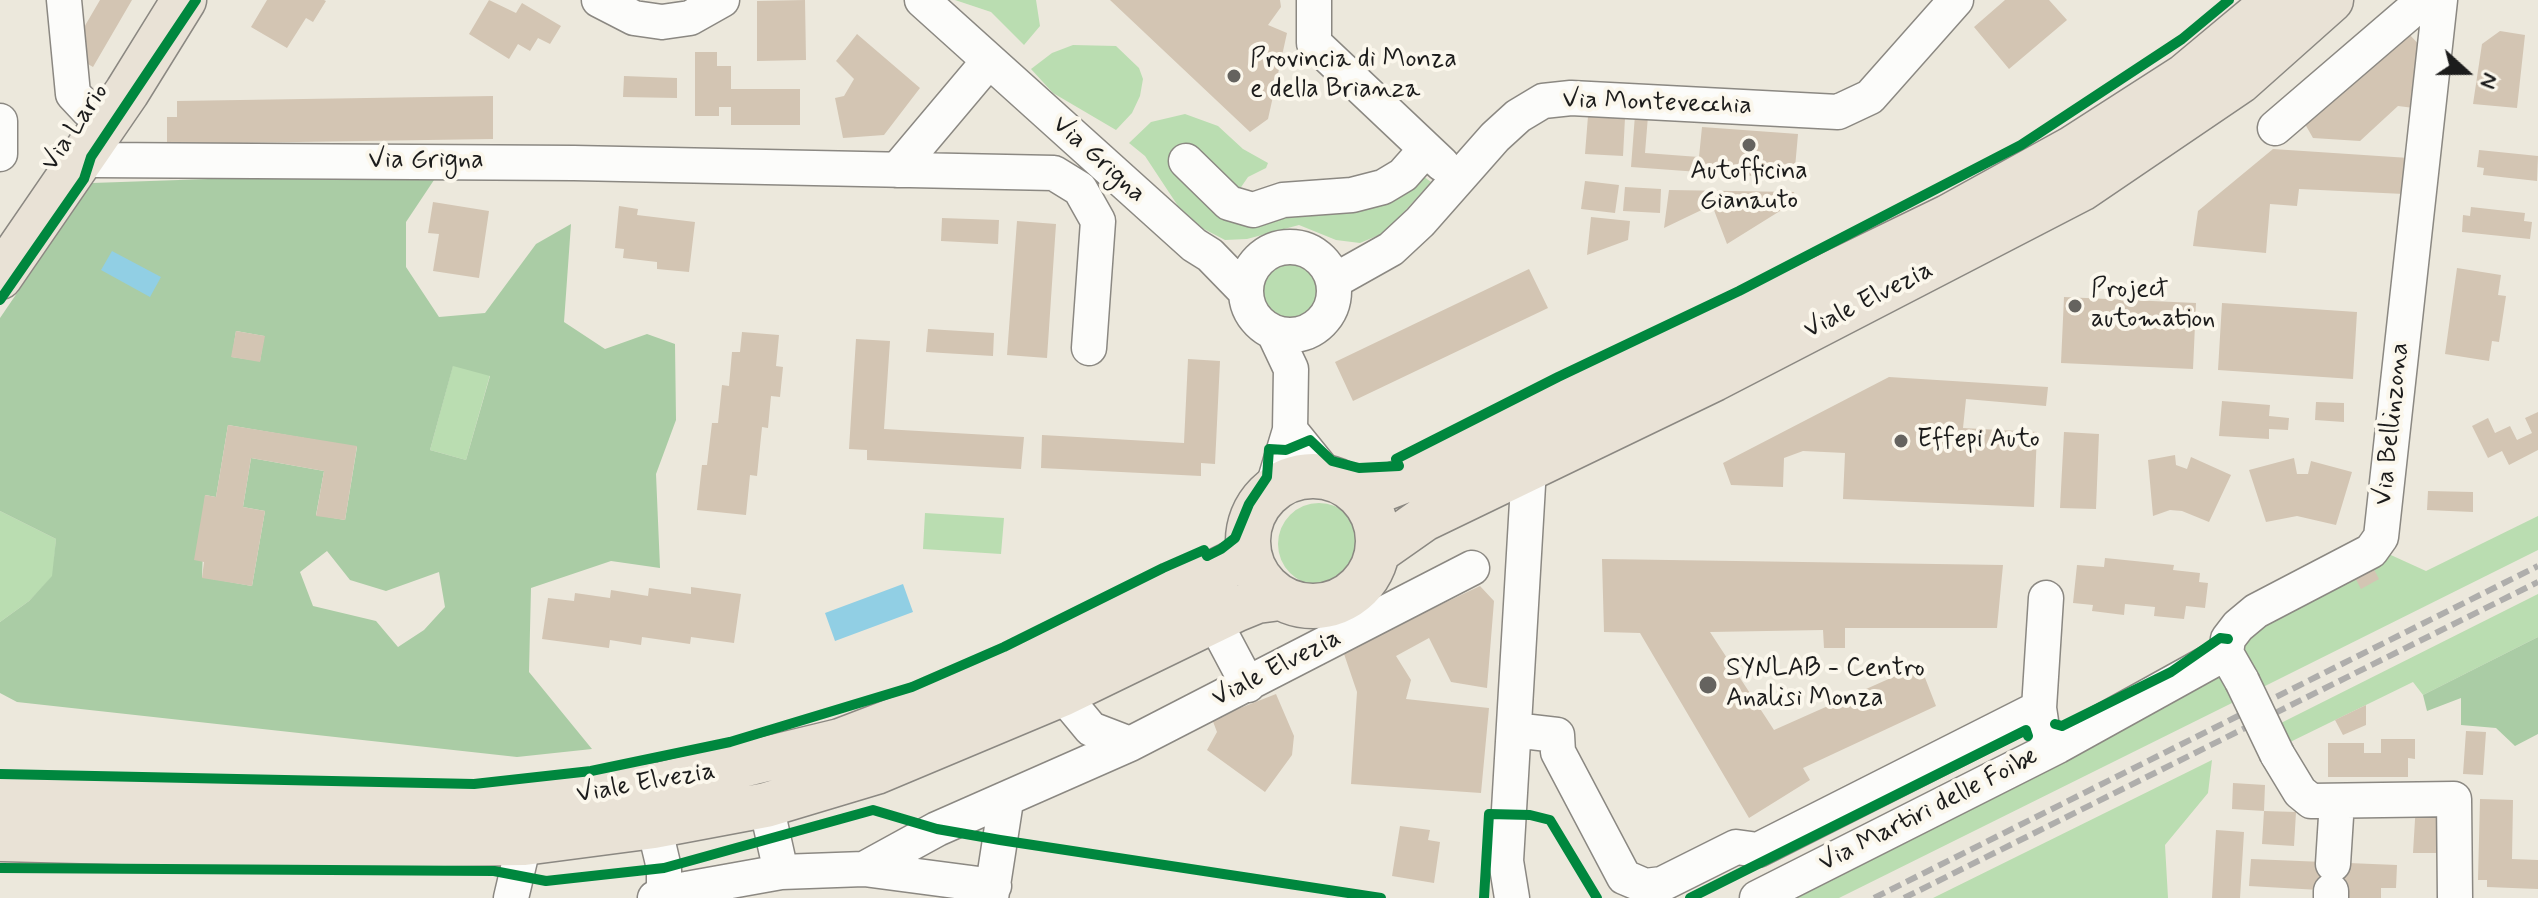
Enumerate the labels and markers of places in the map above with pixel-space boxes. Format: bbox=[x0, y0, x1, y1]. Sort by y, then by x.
place label: Provincia di Monza e della Brianza bbox=[1250, 45, 1457, 106]
marker: Provincia di Monza e della Brianza bbox=[1225, 67, 1243, 85]
marker: Autofficina Gianauto bbox=[1740, 136, 1758, 154]
place label: Autofficina Gianauto bbox=[1690, 157, 1808, 218]
place label: Project automation bbox=[2091, 275, 2215, 336]
marker: Project automation bbox=[2066, 297, 2084, 315]
place label: Effepi Auto bbox=[1917, 425, 2040, 457]
marker: Effepi Auto bbox=[1892, 432, 1910, 450]
place label: SYNLAB - Centro Analisi Monza bbox=[1726, 654, 1925, 716]
marker: SYNLAB - Centro Analisi Monza bbox=[1697, 674, 1719, 696]

